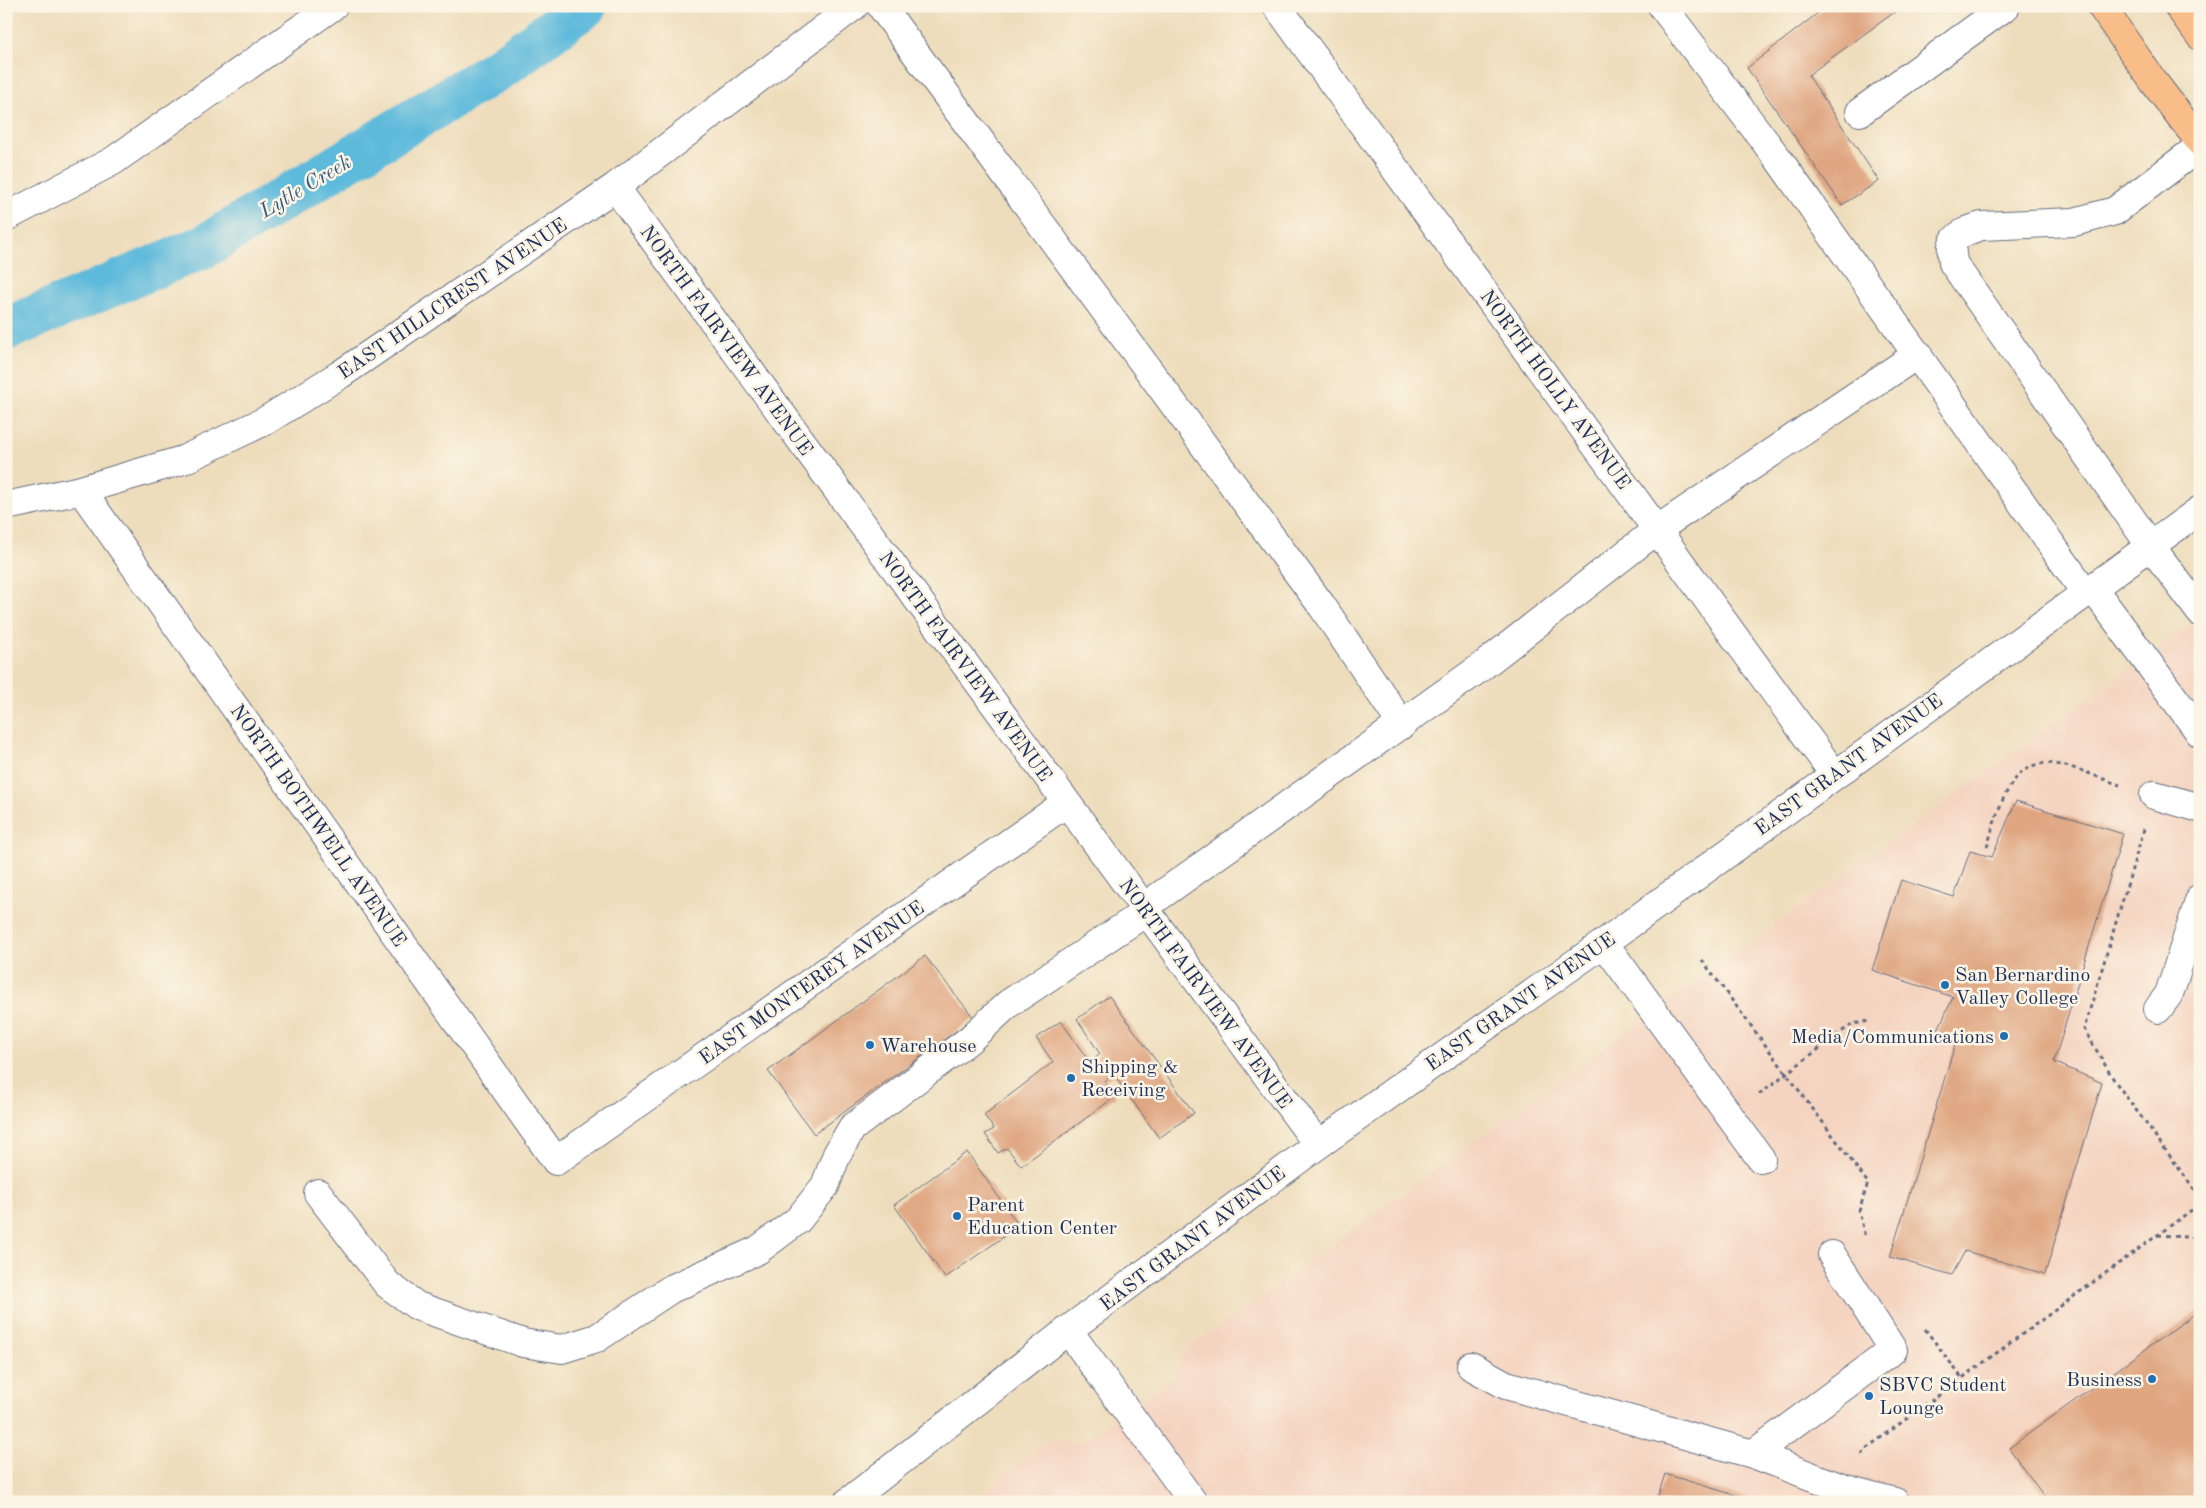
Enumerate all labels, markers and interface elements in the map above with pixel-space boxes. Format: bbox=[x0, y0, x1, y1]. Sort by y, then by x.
water label: Lytle Creek bbox=[255, 152, 355, 223]
street label: EAST HILLCREST AVENUE bbox=[335, 215, 571, 384]
street label: NORTH FAIRVIEW AVENUE bbox=[635, 223, 815, 460]
street label: NORTH HOLLY AVENUE bbox=[1475, 287, 1633, 494]
street label: NORTH FAIRVIEW AVENUE bbox=[874, 549, 1054, 786]
street label: EAST GRANT AVENUE bbox=[1752, 691, 1947, 840]
street label: NORTH BOTHWELL AVENUE bbox=[226, 701, 409, 951]
street label: NORTH FAIRVIEW AVENUE bbox=[1114, 876, 1294, 1113]
street label: EAST MONTEREY AVENUE bbox=[696, 898, 928, 1069]
street label: EAST GRANT AVENUE bbox=[1423, 929, 1620, 1076]
place label: San Bernardino Valley College bbox=[1955, 966, 2090, 1009]
marker: San Bernardino Valley College bbox=[1939, 979, 1951, 991]
place label: Media/Communications bbox=[1791, 1028, 1994, 1048]
marker: Media/Communications bbox=[1998, 1030, 2010, 1042]
place label: Warehouse bbox=[880, 1037, 976, 1057]
marker: Warehouse bbox=[864, 1039, 876, 1051]
place label: Shipping & Receiving bbox=[1081, 1058, 1179, 1101]
marker: Shipping & Receiving bbox=[1065, 1072, 1077, 1084]
street label: EAST GRANT AVENUE bbox=[1097, 1163, 1290, 1316]
place label: Parent Education Center bbox=[967, 1196, 1117, 1239]
marker: Parent Education Center bbox=[951, 1210, 963, 1222]
place label: Business bbox=[2066, 1371, 2142, 1391]
marker: Business bbox=[2146, 1373, 2158, 1385]
place label: SBVC Student Lounge bbox=[1879, 1376, 2007, 1419]
marker: SBVC Student Lounge bbox=[1863, 1390, 1875, 1402]

